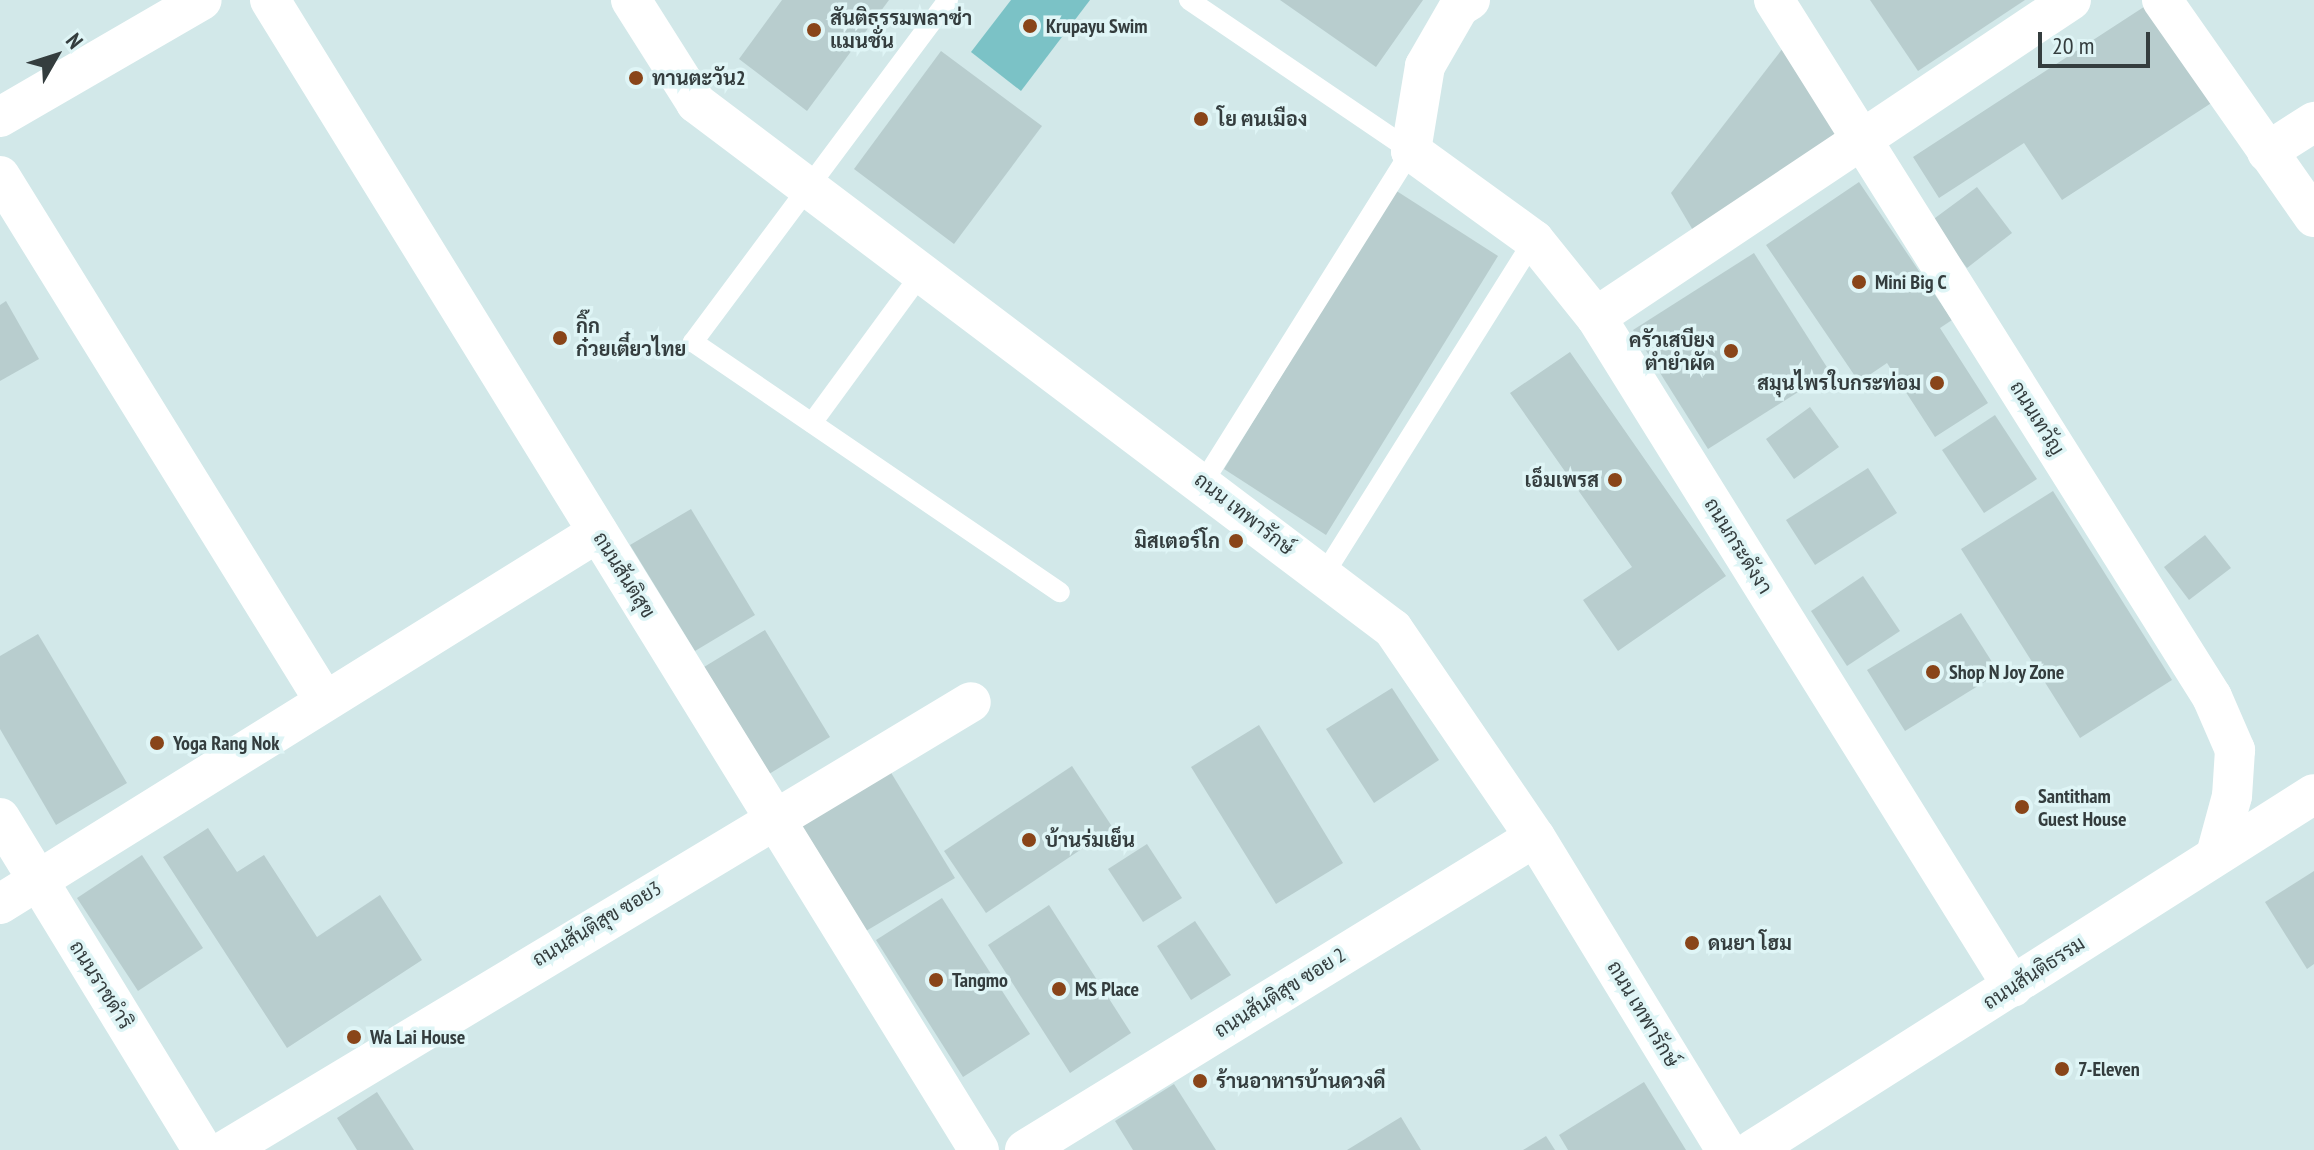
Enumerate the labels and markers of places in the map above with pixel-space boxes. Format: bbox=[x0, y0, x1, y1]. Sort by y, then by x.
place label: สันติธรรมพลาซ่า แมนชั่น bbox=[830, 6, 972, 53]
place label: Krupayu Swim bbox=[1046, 14, 1148, 38]
marker: Krupayu Swim bbox=[1021, 17, 1039, 35]
marker: สันติธรรมพลาซ่า แมนชั่น bbox=[805, 21, 823, 39]
place label: ทานตะวัน2 bbox=[652, 66, 746, 90]
marker: ทานตะวัน2 bbox=[627, 69, 645, 87]
place label: โย ฅนเมือง bbox=[1217, 107, 1307, 131]
marker: โย ฅนเมือง bbox=[1192, 110, 1210, 128]
place label: Mini Big C bbox=[1875, 270, 1947, 294]
marker: Mini Big C bbox=[1850, 273, 1868, 291]
place label: กิ๊ก ก๋วยเตี๋ยวไทย bbox=[576, 314, 686, 361]
place label: ครัวเสบียง ตำยำผัด bbox=[1629, 328, 1715, 375]
marker: กิ๊ก ก๋วยเตี๋ยวไทย bbox=[551, 329, 569, 347]
marker: ครัวเสบียง ตำยำผัด bbox=[1722, 342, 1740, 360]
place label: สมุนไพรใบกระท่อม bbox=[1757, 371, 1921, 395]
marker: สมุนไพรใบกระท่อม bbox=[1928, 374, 1946, 392]
place label: เอ็มเพรส bbox=[1525, 468, 1599, 492]
marker: เอ็มเพรส bbox=[1606, 471, 1624, 489]
place label: มิสเตอร์โก bbox=[1134, 529, 1220, 553]
marker: มิสเตอร์โก bbox=[1227, 532, 1245, 550]
place label: Shop N Joy Zone bbox=[1949, 660, 2065, 684]
marker: Shop N Joy Zone bbox=[1924, 663, 1942, 681]
place label: Yoga Rang Nok bbox=[173, 731, 279, 755]
marker: Yoga Rang Nok bbox=[148, 734, 166, 752]
place label: Santitham Guest House bbox=[2038, 784, 2126, 831]
marker: Santitham Guest House bbox=[2013, 798, 2031, 816]
place label: บ้านร่มเย็น bbox=[1045, 828, 1135, 852]
marker: บ้านร่มเย็น bbox=[1020, 831, 1038, 849]
place label: ดนยา โฮม bbox=[1708, 931, 1792, 955]
marker: ดนยา โฮม bbox=[1683, 934, 1701, 952]
place label: Tangmo bbox=[952, 968, 1008, 992]
marker: Tangmo bbox=[927, 971, 945, 989]
place label: MS Place bbox=[1075, 977, 1139, 1001]
marker: MS Place bbox=[1050, 980, 1068, 998]
place label: Wa Lai House bbox=[370, 1025, 465, 1049]
marker: Wa Lai House bbox=[345, 1028, 363, 1046]
place label: 7-Eleven bbox=[2078, 1057, 2140, 1081]
marker: 7-Eleven bbox=[2053, 1060, 2071, 1078]
place label: ร้านอาหารบ้านดวงดี bbox=[1216, 1069, 1386, 1093]
marker: ร้านอาหารบ้านดวงดี bbox=[1191, 1072, 1209, 1090]

